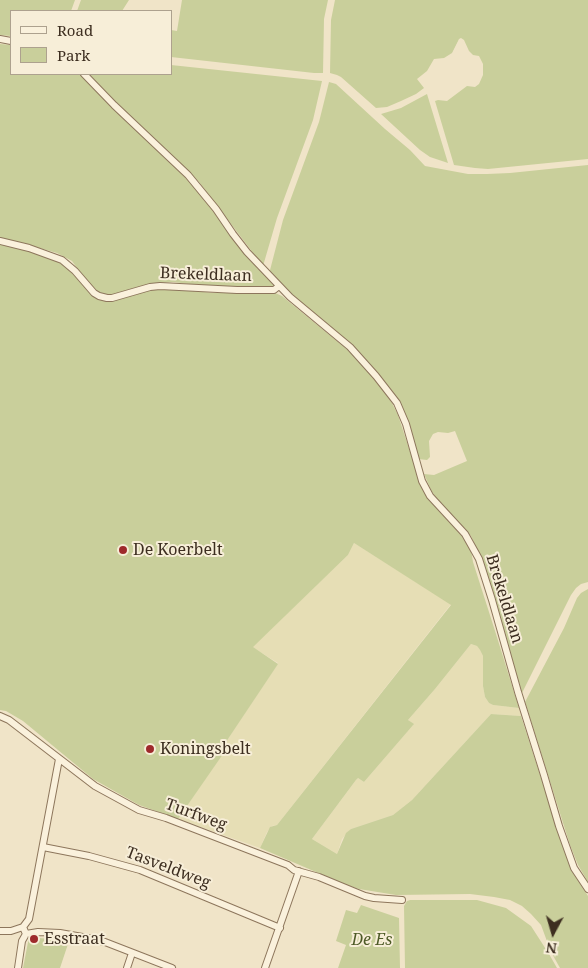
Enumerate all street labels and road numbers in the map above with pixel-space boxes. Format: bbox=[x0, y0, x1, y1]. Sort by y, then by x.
street label: Brekeldlaan bbox=[160, 264, 252, 286]
street label: Brekeldlaan bbox=[481, 552, 527, 646]
street label: Turfweg bbox=[162, 795, 230, 835]
street label: Tasveldweg bbox=[123, 843, 213, 893]

